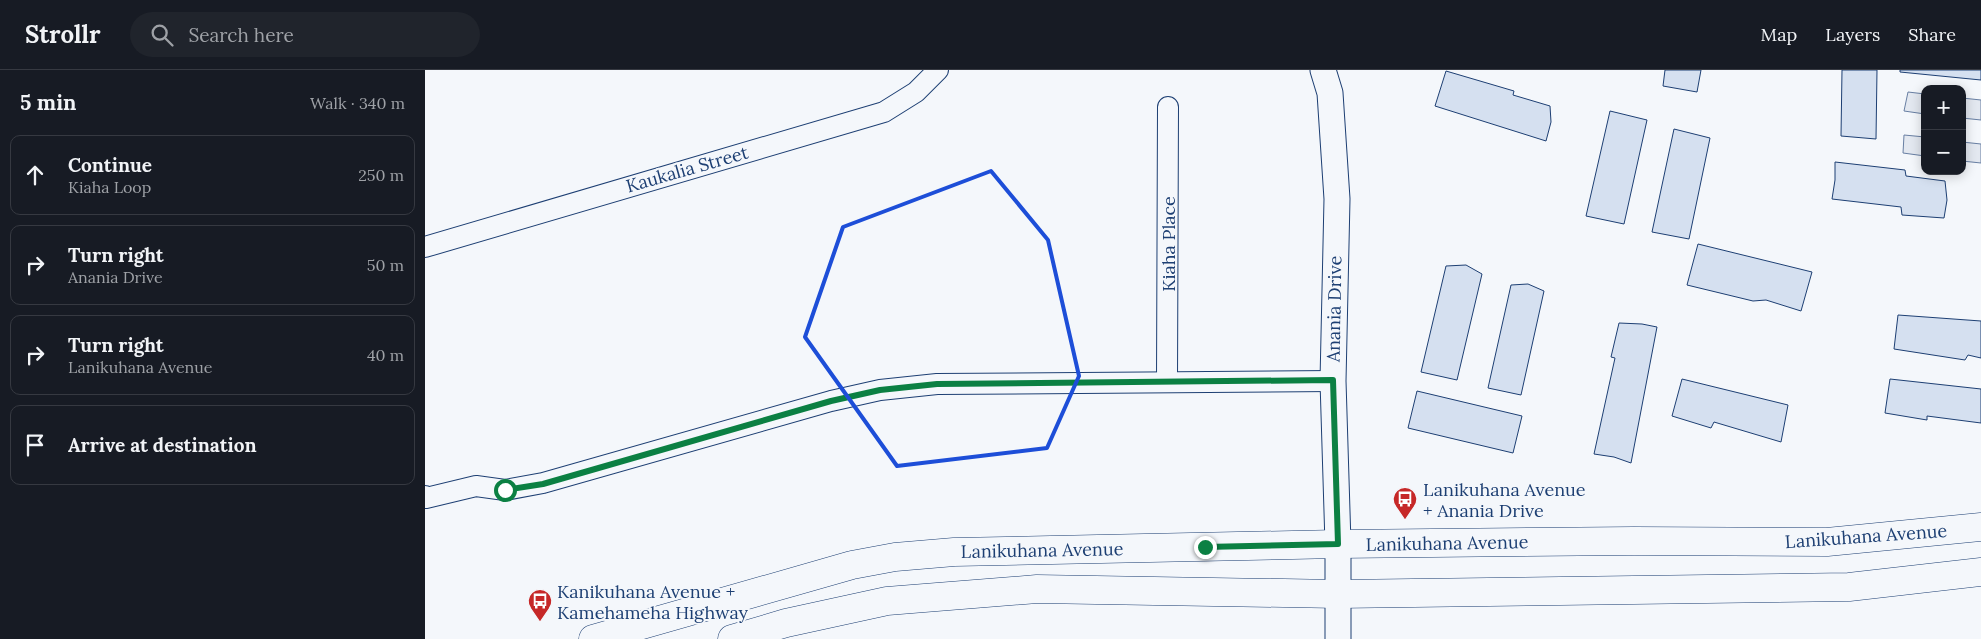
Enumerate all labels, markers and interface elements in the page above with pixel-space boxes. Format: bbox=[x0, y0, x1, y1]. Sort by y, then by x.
search box bbox=[130, 12, 480, 57]
text: Strollr bbox=[25, 19, 100, 50]
icon: search bbox=[148, 21, 176, 49]
text: Search here bbox=[188, 23, 294, 47]
text: Map bbox=[1761, 23, 1797, 46]
text: Layers bbox=[1825, 23, 1880, 46]
text: Share bbox=[1908, 23, 1956, 46]
map controls bbox=[1921, 85, 1966, 175]
button: + bbox=[1921, 85, 1966, 130]
text: 5 min bbox=[20, 89, 76, 116]
text: Walk · 340 m bbox=[310, 93, 405, 113]
button: − bbox=[1921, 130, 1966, 175]
street label: Kaukalia Street bbox=[623, 141, 751, 197]
text: Continue bbox=[68, 153, 152, 177]
icon: ahead bbox=[21, 161, 49, 189]
text: 250 m bbox=[358, 165, 404, 185]
text: Kiaha Loop bbox=[68, 177, 151, 197]
street label: Kiaha Place bbox=[1157, 196, 1180, 292]
text: Turn right bbox=[68, 243, 164, 267]
icon: right bbox=[21, 251, 49, 279]
text: 50 m bbox=[367, 255, 404, 275]
street label: Anania Drive bbox=[1322, 255, 1346, 363]
text: Anania Drive bbox=[68, 267, 163, 287]
text: Turn right bbox=[68, 333, 164, 357]
icon: right bbox=[21, 341, 49, 369]
text: 40 m bbox=[367, 345, 404, 365]
text: Lanikuhana Avenue bbox=[68, 357, 213, 377]
icon: arrive bbox=[21, 431, 49, 459]
text: Arrive at destination bbox=[68, 433, 257, 457]
place label: Lanikuhana Avenue + Anania Drive bbox=[1423, 478, 1586, 522]
route start bbox=[494, 479, 517, 502]
bus stop icon: Lanikuhana Avenue + Anania Drive bbox=[1392, 486, 1418, 520]
street label: Lanikuhana Avenue bbox=[1784, 519, 1948, 553]
street label: Lanikuhana Avenue bbox=[1366, 530, 1529, 556]
route end bbox=[1194, 536, 1217, 559]
street label: Lanikuhana Avenue bbox=[961, 537, 1124, 563]
place label: Kanikuhana Avenue + Kamehameha Highway bbox=[557, 580, 749, 624]
bus stop icon: Kanikuhana Avenue + Kamehameha Highway bbox=[527, 588, 553, 622]

